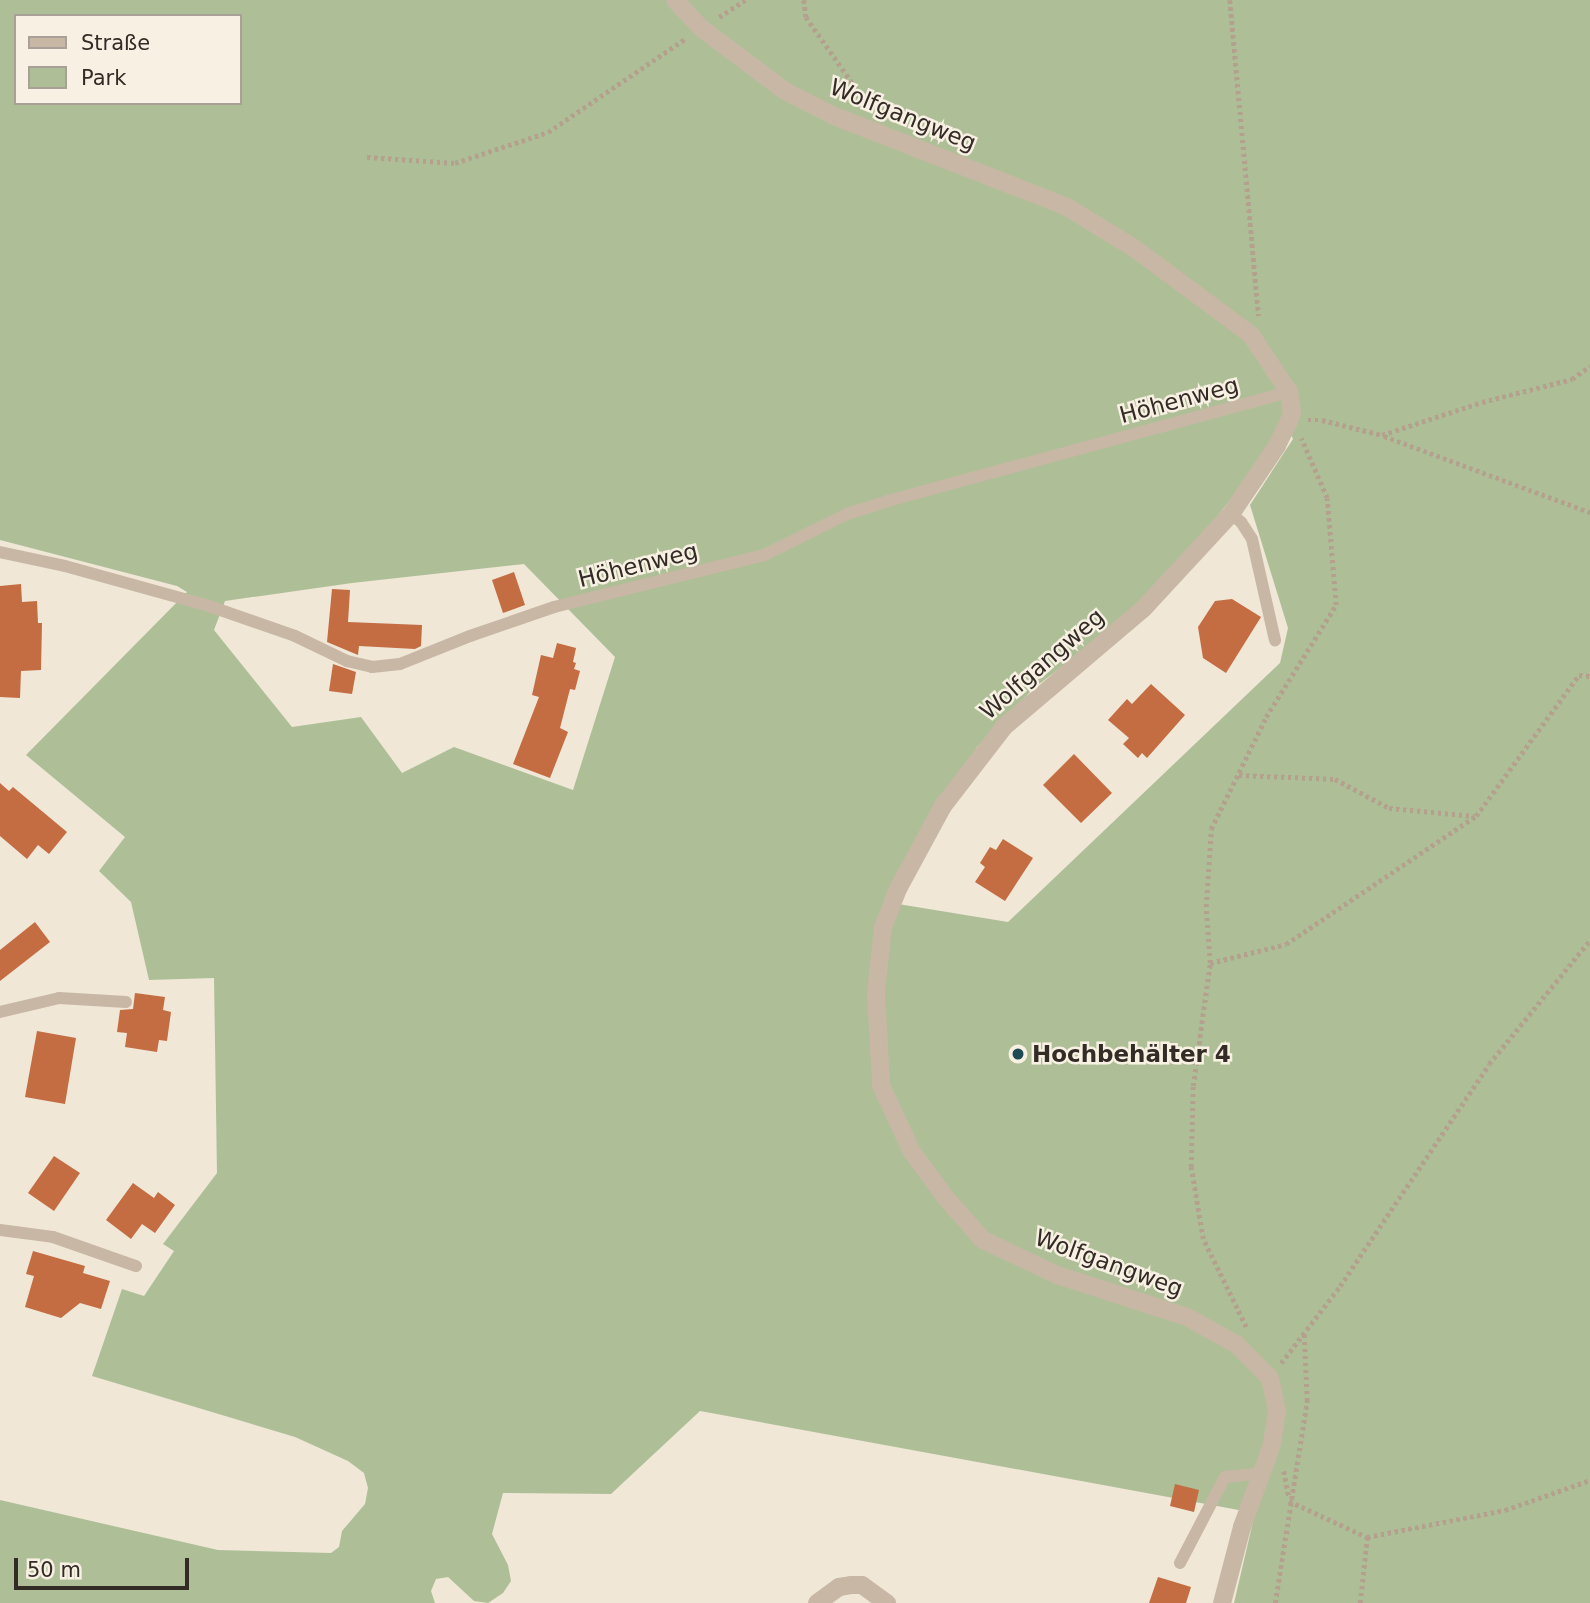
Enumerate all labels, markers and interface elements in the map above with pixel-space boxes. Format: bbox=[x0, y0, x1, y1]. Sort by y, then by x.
legend bbox=[14, 14, 242, 105]
text: Straße bbox=[81, 31, 150, 55]
text: Park bbox=[81, 66, 126, 90]
street label: Wolfgangweg bbox=[826, 73, 980, 157]
street label: Höhenweg bbox=[1116, 371, 1242, 429]
street label: Höhenweg bbox=[575, 537, 701, 593]
street label: Wolfgangweg bbox=[974, 603, 1110, 725]
place label: Hochbehälter 4 bbox=[1032, 1040, 1231, 1068]
marker: Hochbehälter 4 bbox=[1010, 1046, 1026, 1062]
street label: Wolfgangweg bbox=[1031, 1223, 1187, 1303]
scale bar bbox=[18, 1544, 192, 1588]
text: 50 m bbox=[27, 1558, 81, 1582]

